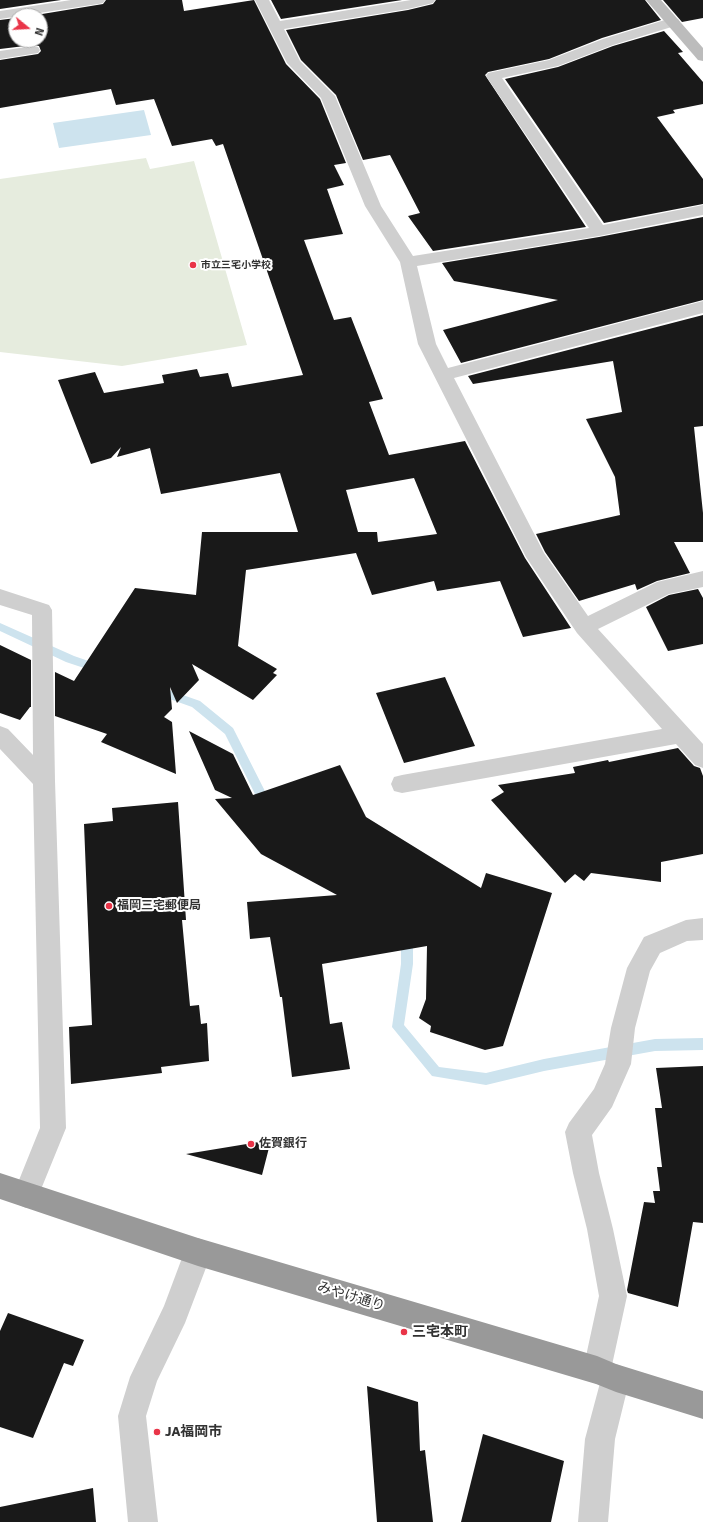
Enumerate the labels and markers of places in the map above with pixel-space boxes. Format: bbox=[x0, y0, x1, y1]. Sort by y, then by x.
place label: 市立三宅小学校 bbox=[201, 259, 271, 271]
marker: 市立三宅小学校 bbox=[188, 260, 198, 270]
place label: 福岡三宅郵便局 bbox=[117, 899, 201, 913]
marker: 福岡三宅郵便局 bbox=[104, 901, 114, 911]
place label: 佐賀銀行 bbox=[259, 1137, 307, 1151]
marker: 佐賀銀行 bbox=[246, 1139, 256, 1149]
place label: 三宅本町 bbox=[412, 1324, 468, 1340]
marker: 三宅本町 bbox=[399, 1327, 409, 1337]
place label: JA福岡市 bbox=[165, 1424, 222, 1440]
marker: JA福岡市 bbox=[152, 1427, 162, 1437]

